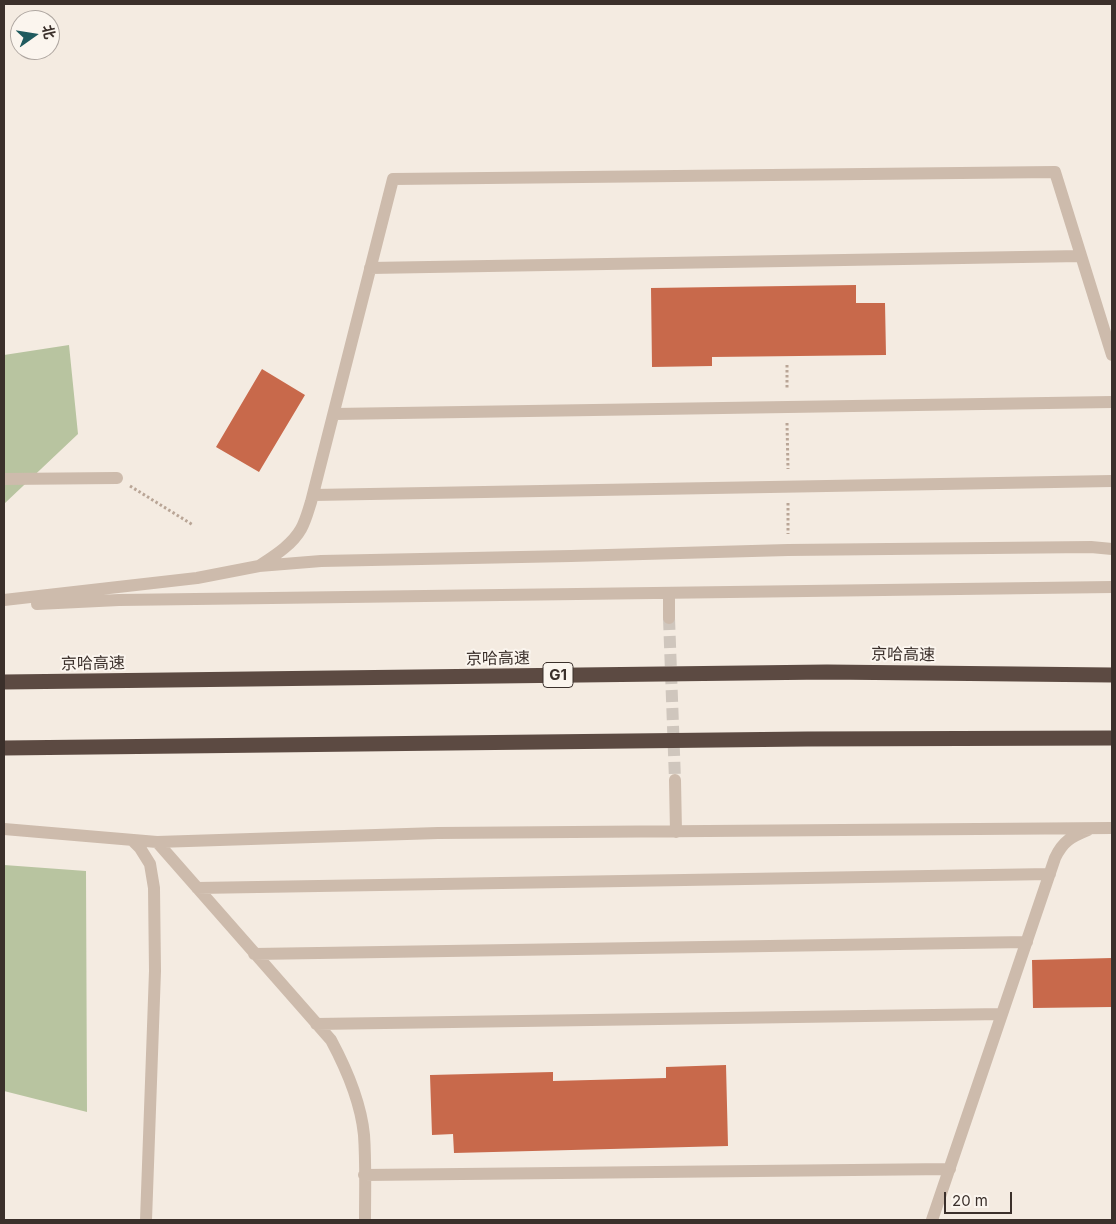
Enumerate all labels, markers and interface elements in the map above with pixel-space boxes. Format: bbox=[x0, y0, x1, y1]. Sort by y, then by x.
north arrow bbox=[10, 10, 60, 60]
text: 北 bbox=[39, 23, 59, 40]
street label: 京哈高速 bbox=[871, 645, 935, 665]
street label: 京哈高速 bbox=[466, 649, 530, 669]
street label: 京哈高速 bbox=[61, 654, 125, 674]
road number: G1 bbox=[543, 662, 573, 688]
scale bar bbox=[946, 1182, 1014, 1214]
text: 20 m bbox=[952, 1191, 988, 1210]

